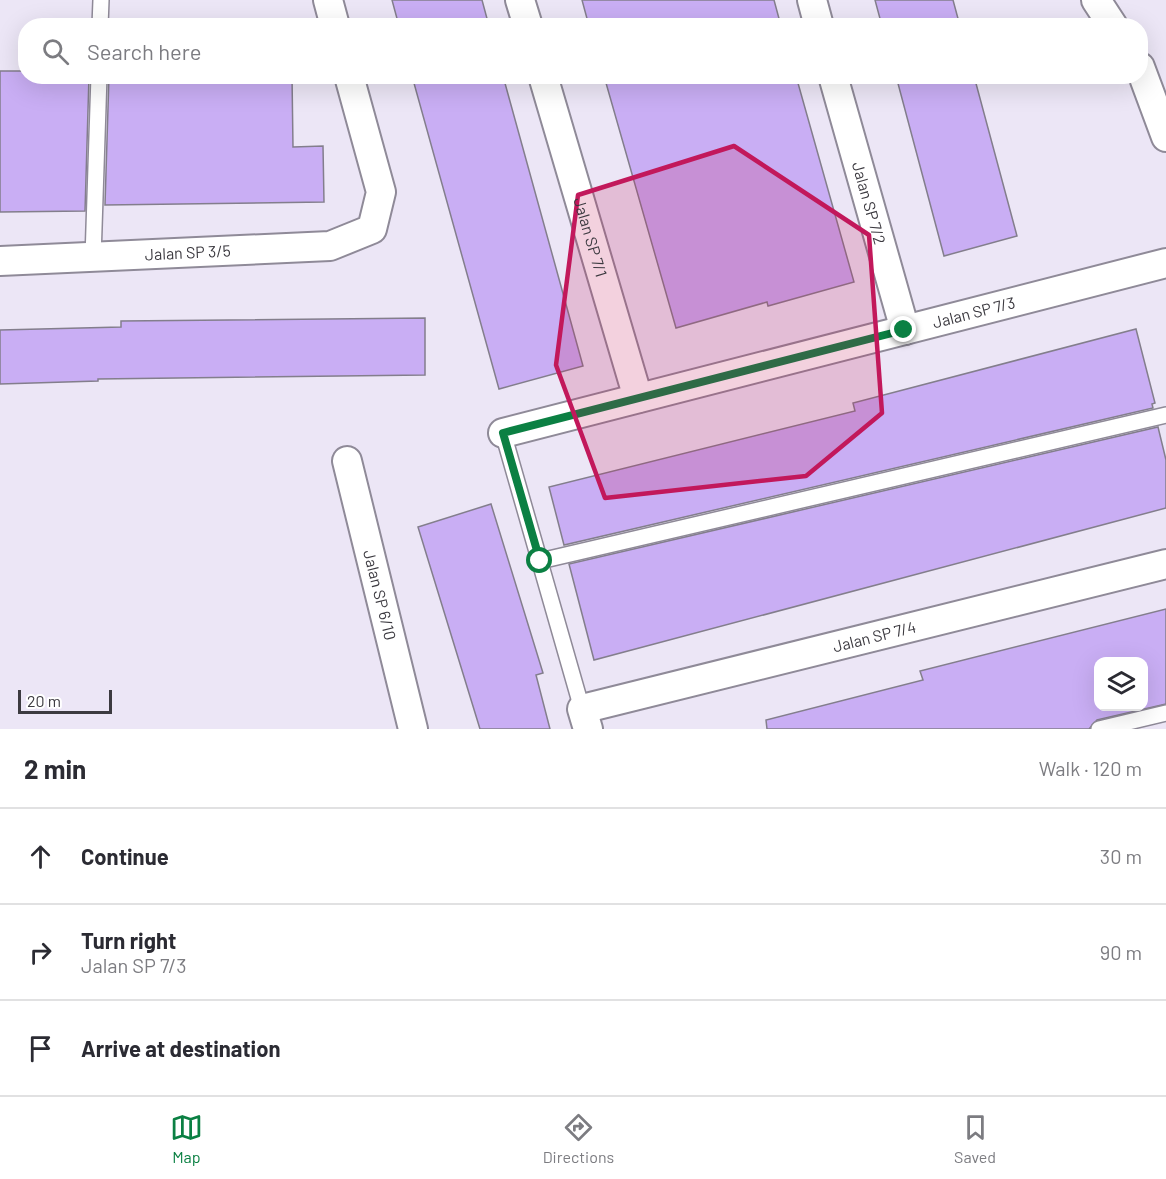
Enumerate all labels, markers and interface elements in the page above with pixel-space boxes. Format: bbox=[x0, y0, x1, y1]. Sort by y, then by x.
search box bbox=[18, 18, 1148, 84]
icon: search bbox=[39, 35, 72, 68]
text: Search here bbox=[87, 38, 201, 64]
street label: Jalan SP 7/2 bbox=[849, 159, 890, 246]
street label: Jalan SP 7/1 bbox=[570, 195, 612, 279]
street label: Jalan SP 3/5 bbox=[144, 241, 231, 263]
street label: Jalan SP 7/3 bbox=[930, 292, 1017, 331]
route end bbox=[890, 316, 916, 342]
route start bbox=[526, 547, 552, 573]
street label: Jalan SP 6/10 bbox=[360, 548, 401, 642]
street label: Jalan SP 7/4 bbox=[831, 616, 918, 655]
map controls bbox=[1094, 657, 1148, 711]
button: layers bbox=[1094, 657, 1148, 711]
scale bar bbox=[18, 687, 112, 714]
text: 20 m bbox=[27, 691, 61, 710]
text: 2 min bbox=[24, 753, 86, 784]
text: Walk · 120 m bbox=[1039, 756, 1142, 780]
icon: ahead bbox=[24, 840, 57, 873]
text: Continue bbox=[81, 843, 169, 869]
text: 30 m bbox=[1100, 844, 1142, 868]
text: Turn right bbox=[81, 927, 176, 953]
icon: right bbox=[24, 936, 57, 969]
text: 90 m bbox=[1100, 940, 1142, 964]
text: Jalan SP 7/3 bbox=[81, 953, 186, 977]
icon: arrive bbox=[24, 1032, 57, 1065]
text: Arrive at destination bbox=[81, 1035, 280, 1061]
tab: Map bbox=[170, 1111, 203, 1166]
tab: Directions bbox=[543, 1111, 614, 1166]
tab: Saved bbox=[954, 1111, 996, 1166]

